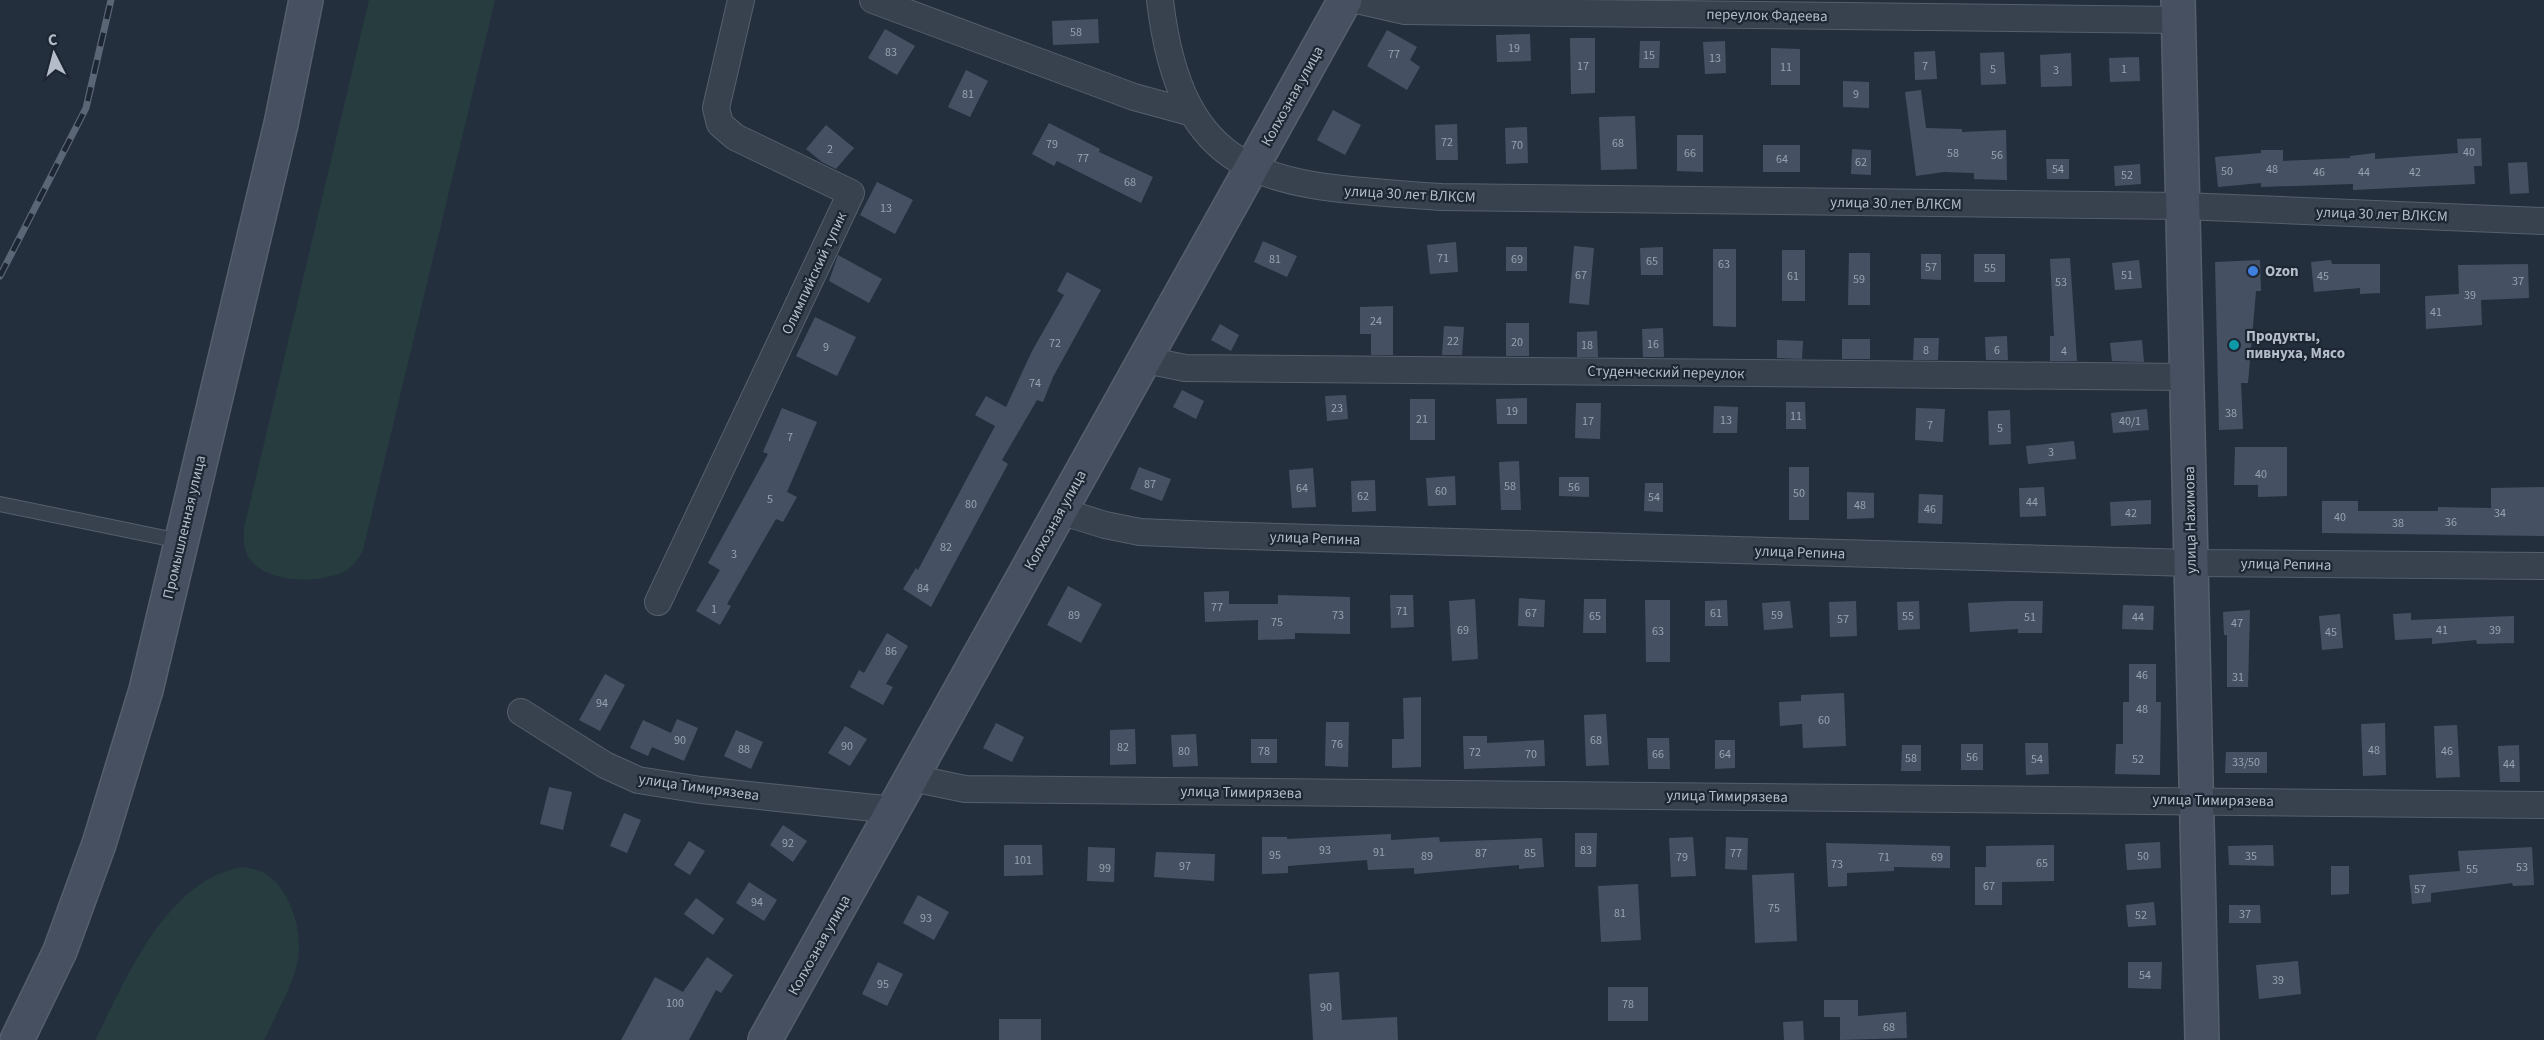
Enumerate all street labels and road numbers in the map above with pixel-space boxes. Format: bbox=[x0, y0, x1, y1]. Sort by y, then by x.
street label: переулок Фадеева bbox=[1706, 4, 1828, 27]
street label: Колхозная улица bbox=[1256, 42, 1329, 150]
street label: улица 30 лет ВЛКСМ bbox=[1344, 181, 1476, 208]
street label: улица 30 лет ВЛКСМ bbox=[1830, 192, 1962, 215]
street label: улица 30 лет ВЛКСМ bbox=[2316, 202, 2448, 227]
street label: Олимпийский тупик bbox=[777, 208, 852, 338]
street label: Студенческий переулок bbox=[1587, 361, 1745, 384]
street label: Промышленная улица bbox=[158, 453, 211, 601]
street label: Колхозная улица bbox=[1019, 466, 1092, 574]
street label: улица Нахимова bbox=[2179, 466, 2202, 574]
street label: улица Репина bbox=[1269, 526, 1361, 551]
street label: улица Репина bbox=[1754, 540, 1846, 565]
street label: улица Репина bbox=[2240, 553, 2331, 576]
street label: улица Тимирязева bbox=[637, 769, 761, 806]
street label: улица Тимирязева bbox=[1180, 781, 1302, 804]
street label: улица Тимирязева bbox=[1666, 785, 1788, 808]
street label: улица Тимирязева bbox=[2152, 789, 2274, 812]
street label: Колхозная улица bbox=[783, 891, 856, 999]

